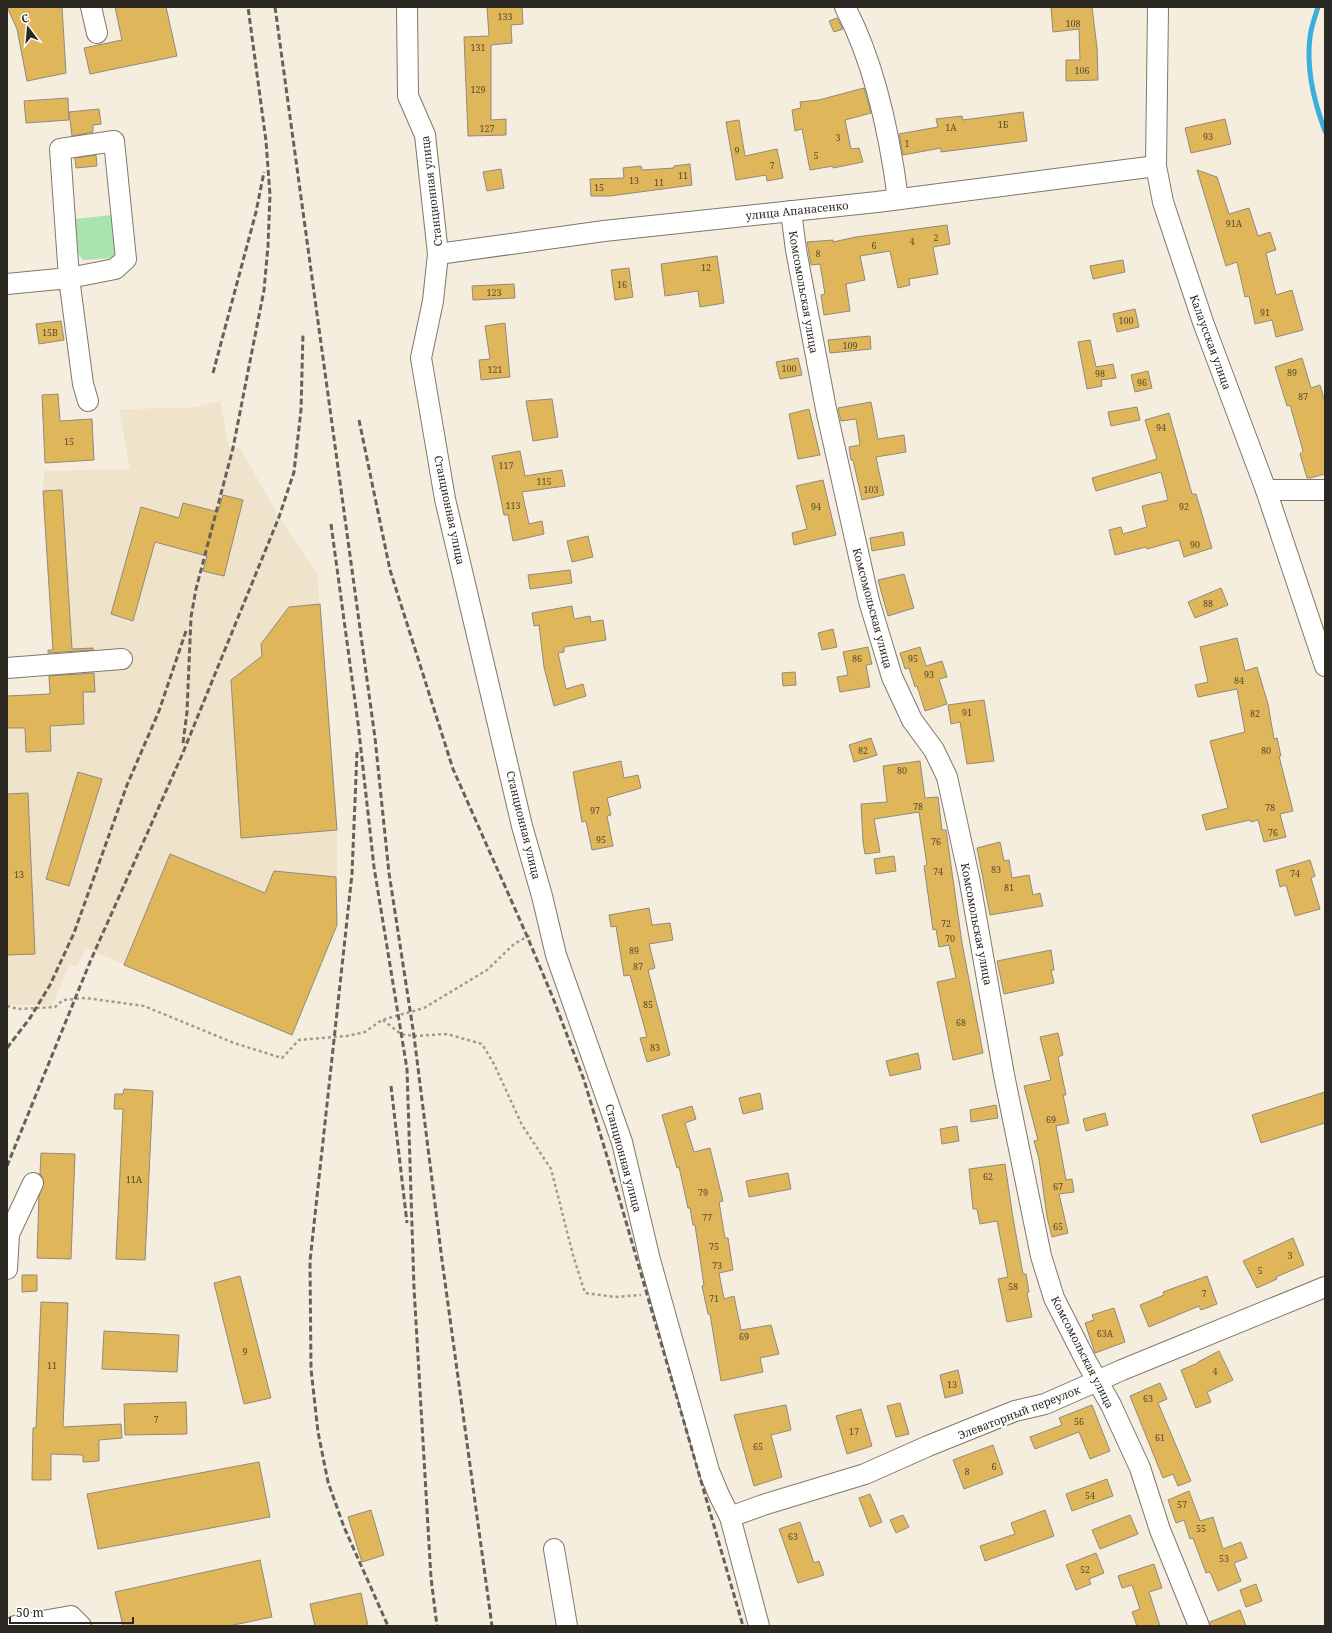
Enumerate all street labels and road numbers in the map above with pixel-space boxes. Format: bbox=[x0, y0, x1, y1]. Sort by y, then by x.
street label: Станционная улица bbox=[417, 135, 445, 247]
street label: улица Апанасенко bbox=[745, 197, 849, 223]
street label: Комсомольская улица bbox=[786, 229, 822, 355]
street label: Калаусская улица bbox=[1187, 292, 1235, 392]
street label: Станционная улица bbox=[431, 454, 469, 566]
street label: Комсомольская улица bbox=[850, 546, 896, 670]
street label: Станционная улица bbox=[503, 769, 545, 881]
street label: Комсомольская улица bbox=[958, 862, 996, 986]
street label: Станционная улица bbox=[602, 1102, 646, 1214]
street label: Комсомольская улица bbox=[1048, 1293, 1118, 1411]
street label: Элеваторный переулок bbox=[956, 1382, 1083, 1442]

